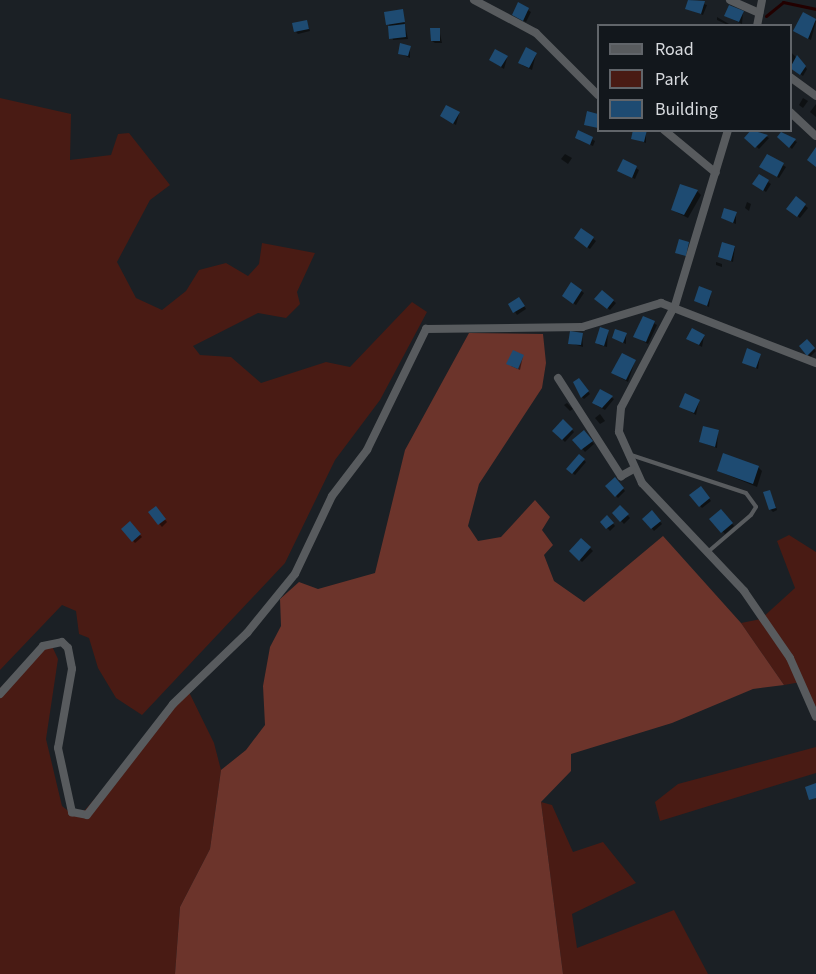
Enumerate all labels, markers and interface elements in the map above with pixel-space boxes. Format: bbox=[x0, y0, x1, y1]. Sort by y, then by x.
legend bbox=[597, 24, 792, 132]
text: Road bbox=[655, 37, 694, 62]
text: Park bbox=[655, 67, 689, 92]
text: Building bbox=[655, 97, 718, 122]

